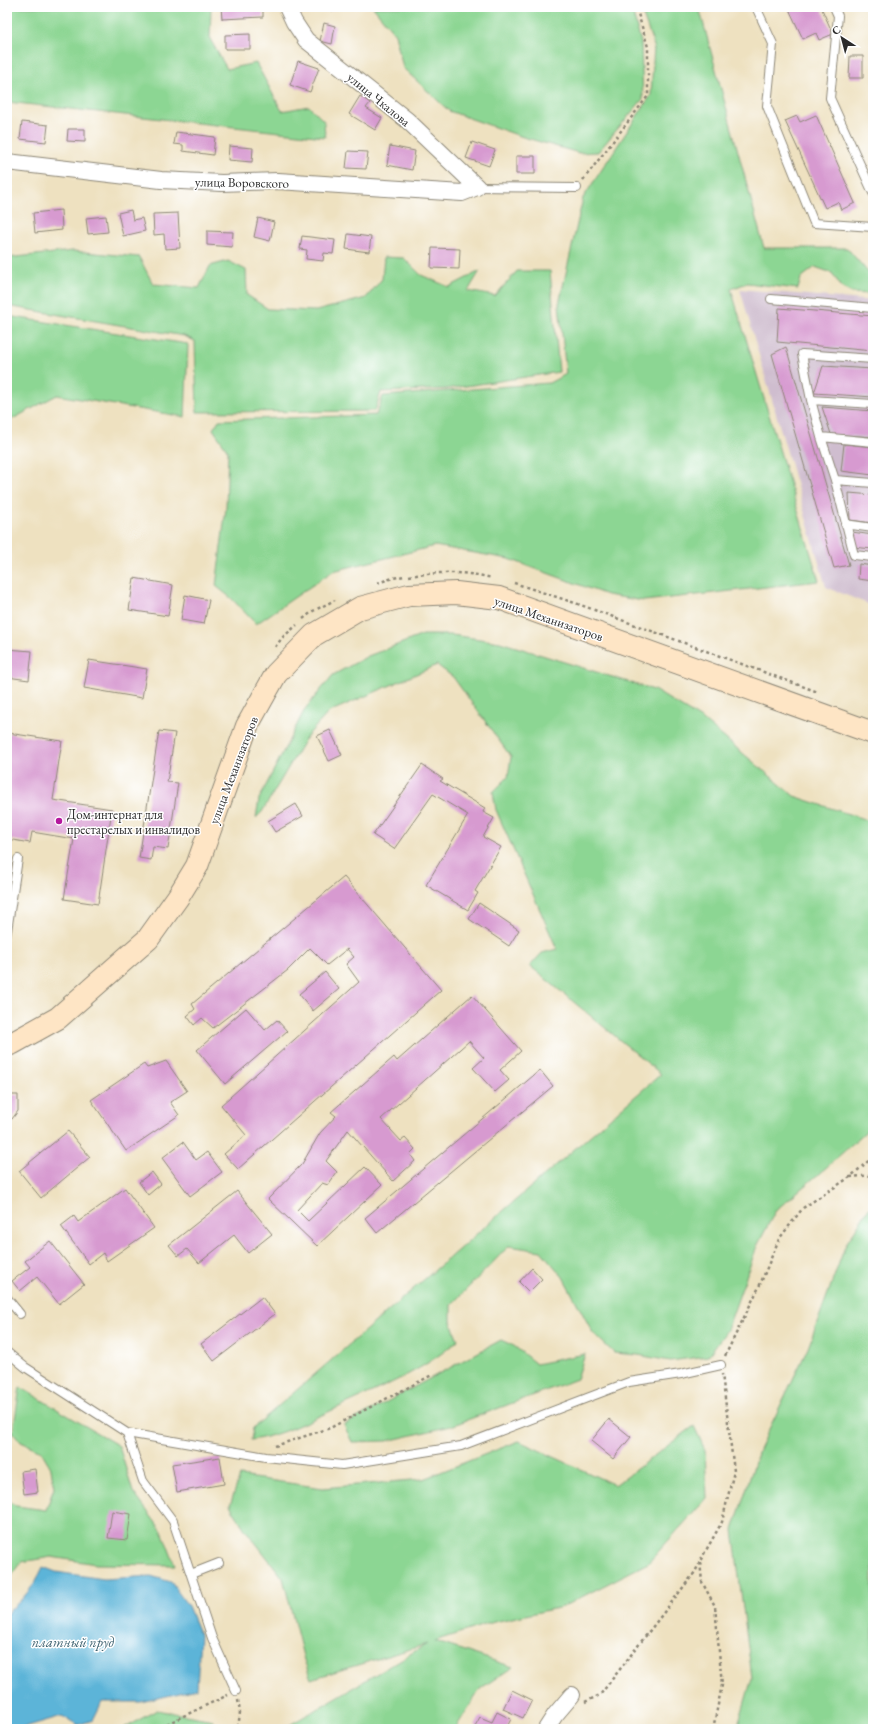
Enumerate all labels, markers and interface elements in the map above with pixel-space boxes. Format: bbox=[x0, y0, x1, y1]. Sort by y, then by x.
north arrow bbox=[822, 18, 862, 58]
text: С bbox=[829, 22, 844, 38]
street label: улица Чкалова bbox=[344, 69, 414, 131]
street label: улица Воровского bbox=[195, 173, 289, 192]
street label: улица Механизаторов bbox=[492, 592, 606, 645]
street label: улица Механизаторов bbox=[205, 713, 262, 826]
place label: Дом-интернат для престарелых и инвалидов bbox=[67, 806, 201, 838]
marker: Дом-интернат для престарелых и инвалидов bbox=[54, 816, 64, 826]
water label: платный пруд bbox=[32, 1633, 115, 1651]

